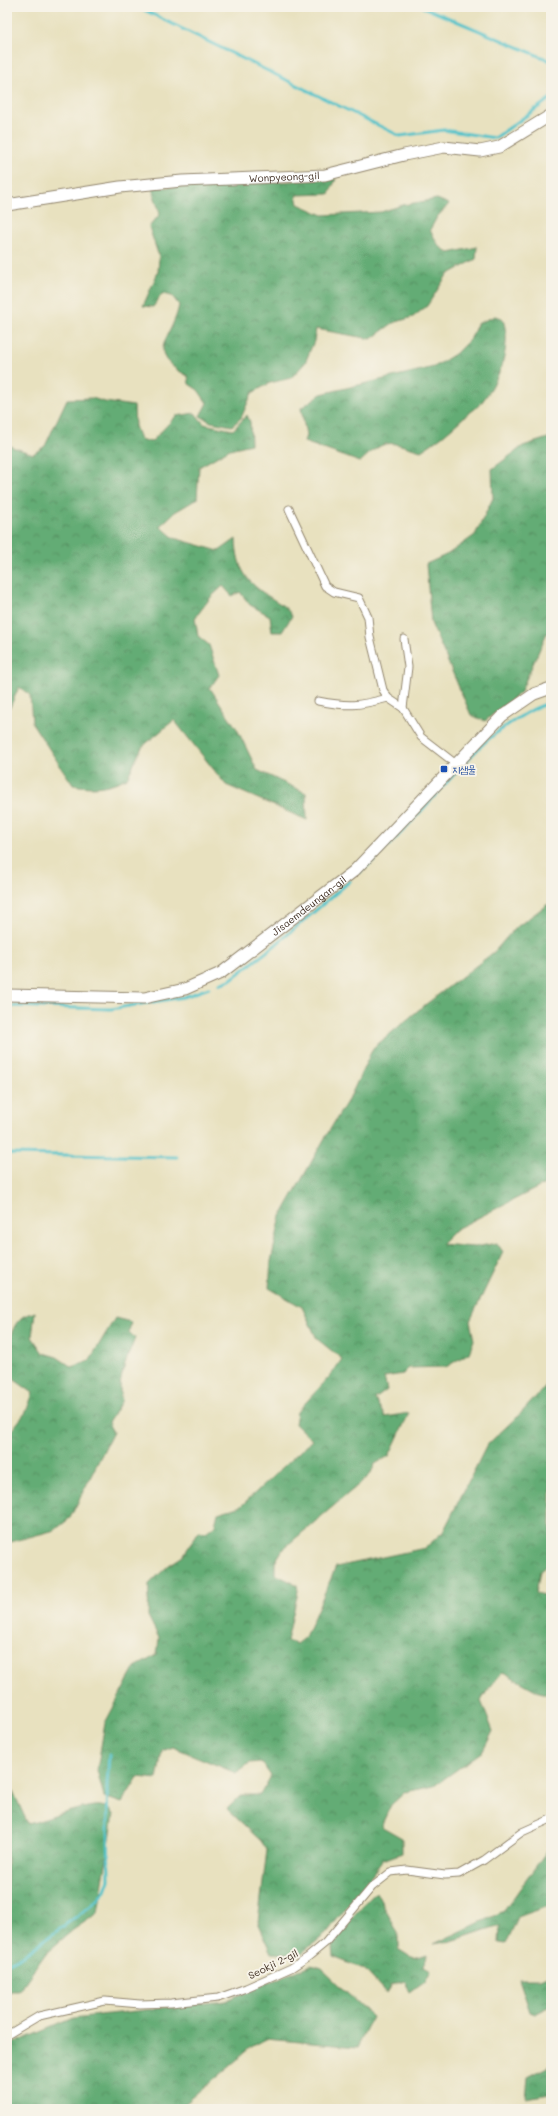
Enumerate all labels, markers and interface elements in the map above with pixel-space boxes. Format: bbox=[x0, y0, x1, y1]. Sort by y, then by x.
street label: Wonpyeong-gil bbox=[249, 168, 320, 185]
place label: 지샘물 bbox=[452, 762, 476, 776]
marker: 지샘물 bbox=[439, 764, 449, 774]
street label: Jisaemdeungan-gil bbox=[269, 873, 349, 939]
street label: Seokji 2-gil bbox=[246, 1946, 300, 1982]

